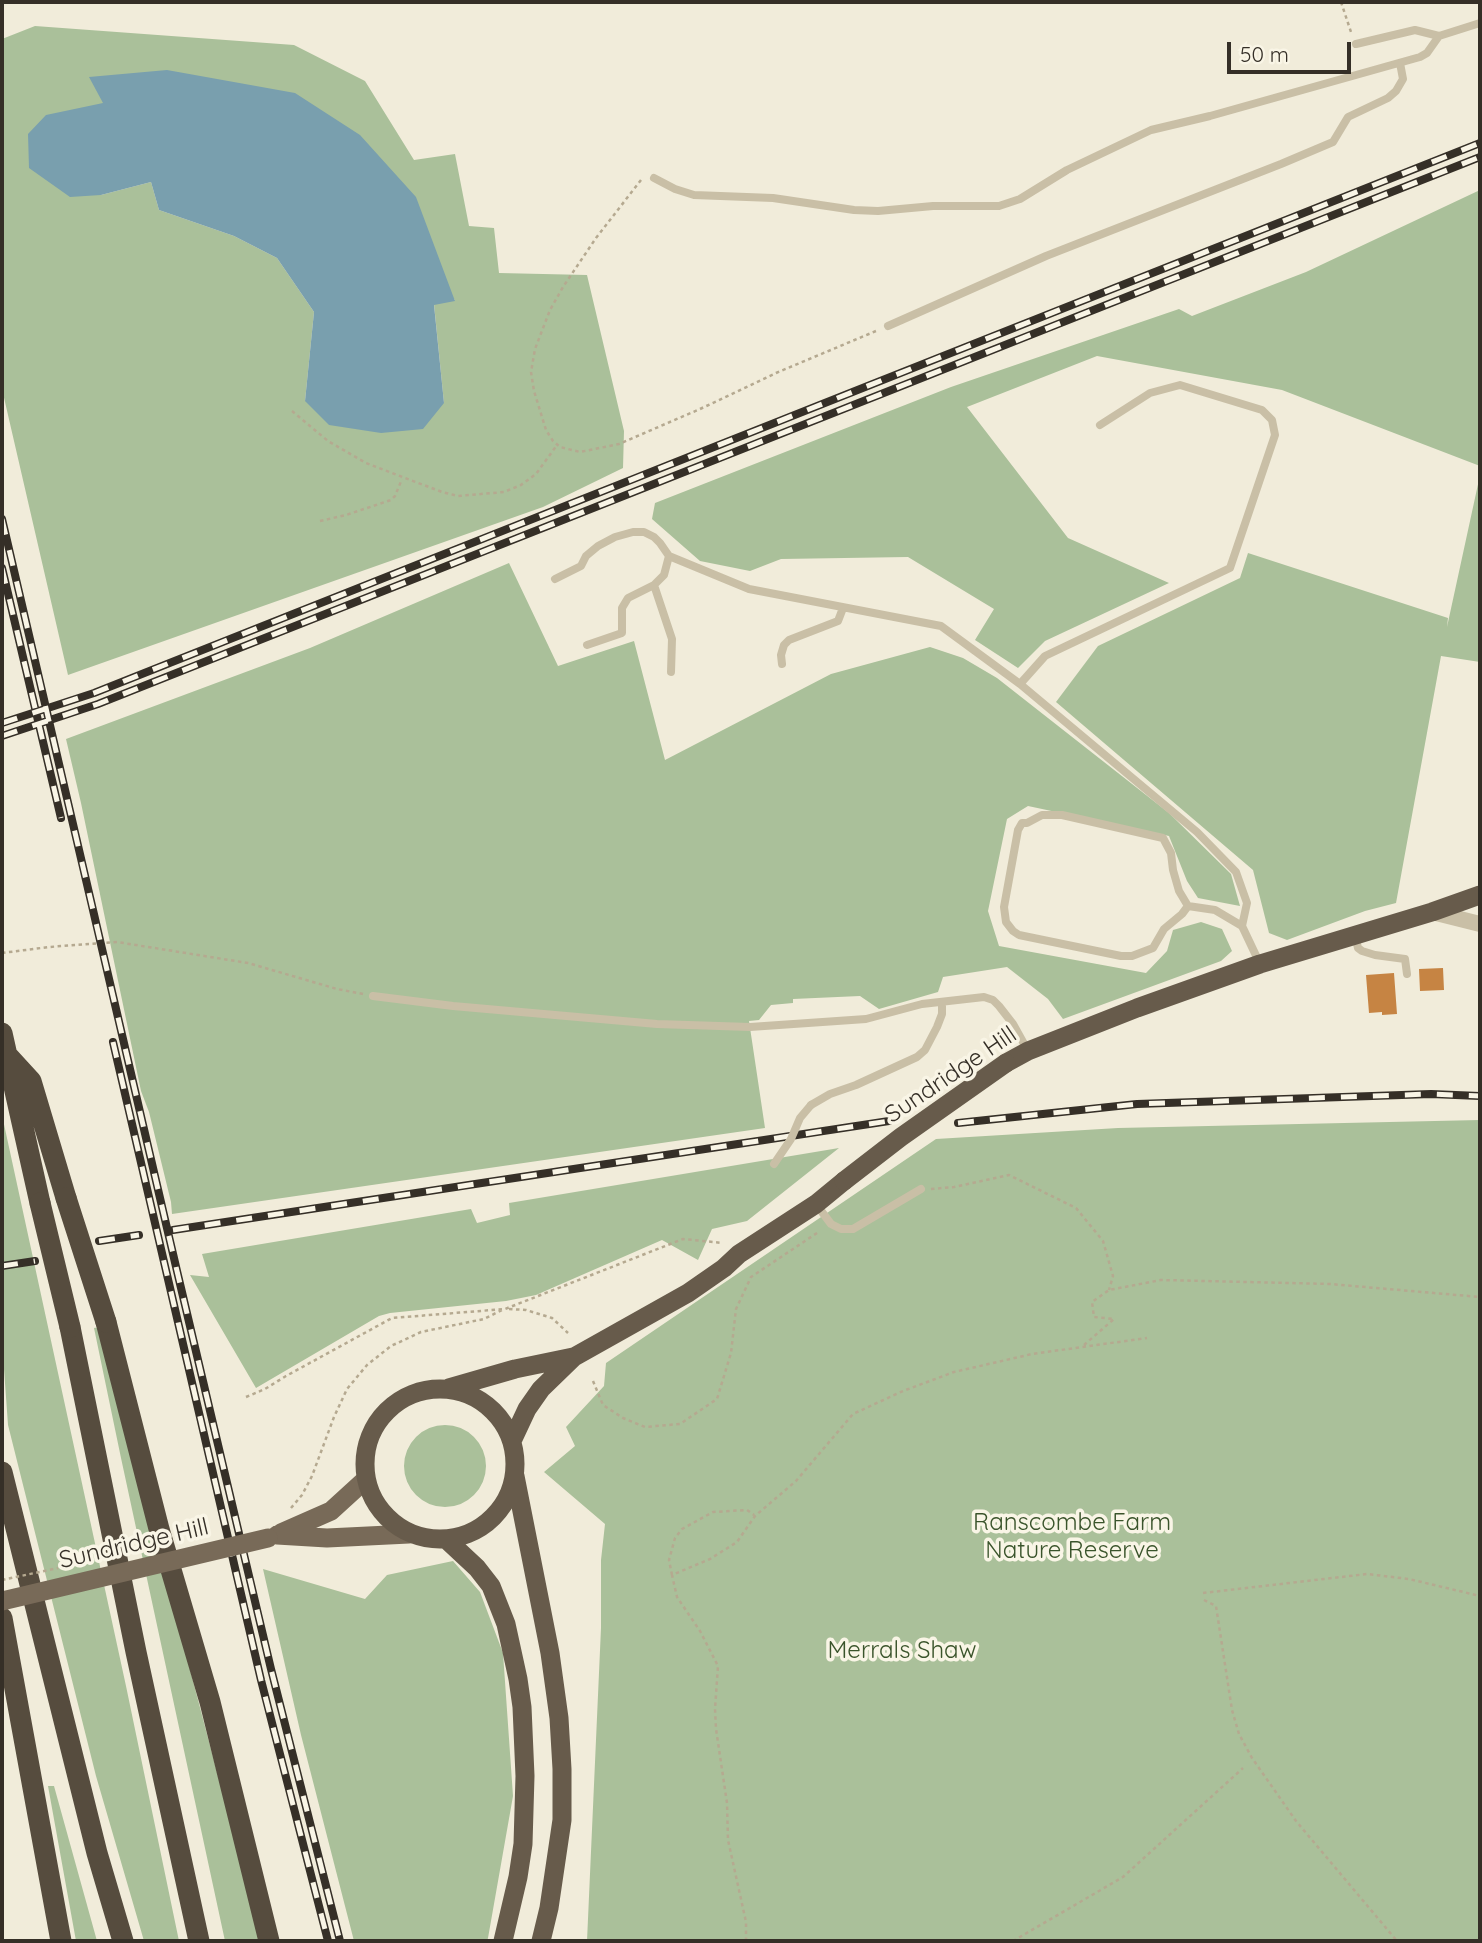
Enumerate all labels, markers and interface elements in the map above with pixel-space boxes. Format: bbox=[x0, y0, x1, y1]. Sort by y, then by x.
scale bar bbox=[1230, 28, 1354, 72]
text: 50 m bbox=[1240, 41, 1289, 67]
street label: Sundridge Hill bbox=[880, 1020, 1022, 1130]
park label: Ranscombe Farm Nature Reserve bbox=[973, 1509, 1171, 1565]
street label: Sundridge Hill bbox=[56, 1513, 212, 1575]
park label: Merrals Shaw bbox=[827, 1637, 977, 1665]

